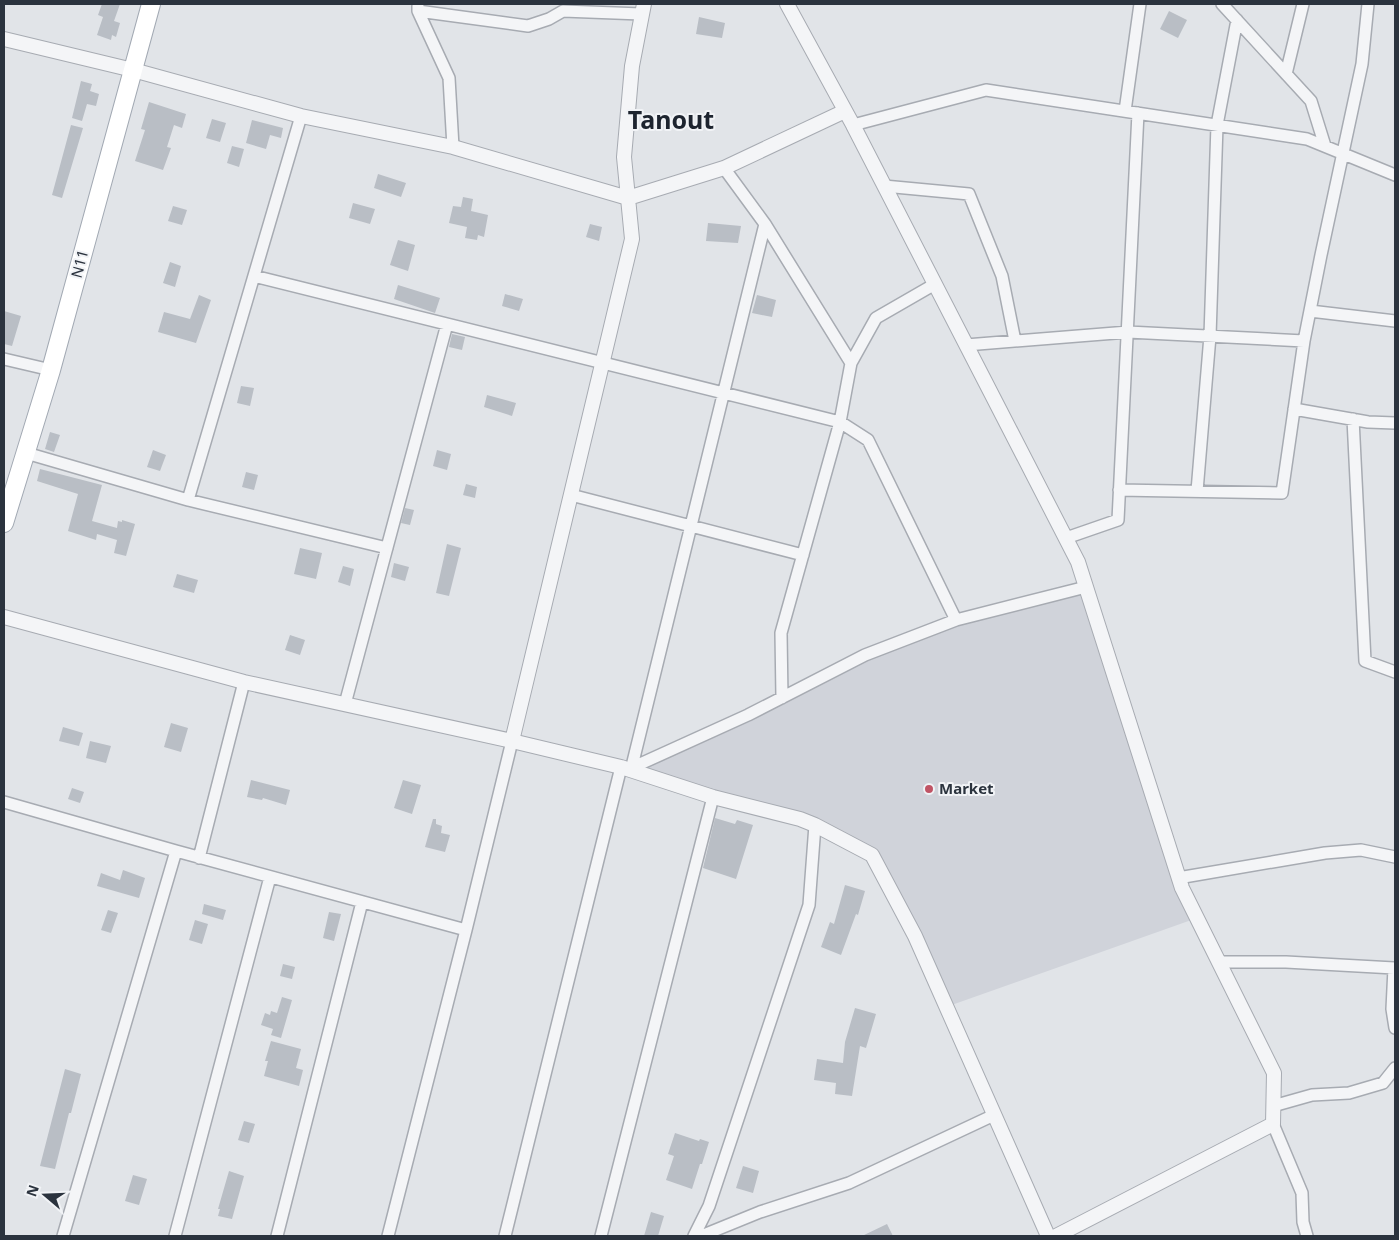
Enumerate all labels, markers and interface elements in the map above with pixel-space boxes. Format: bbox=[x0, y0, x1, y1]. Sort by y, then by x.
district label: Tanout bbox=[628, 102, 714, 136]
street label: N11 bbox=[66, 247, 92, 280]
place label: Market bbox=[939, 778, 994, 798]
marker: Market bbox=[923, 783, 935, 795]
north arrow bbox=[20, 1170, 70, 1220]
text: N bbox=[21, 1182, 43, 1199]

